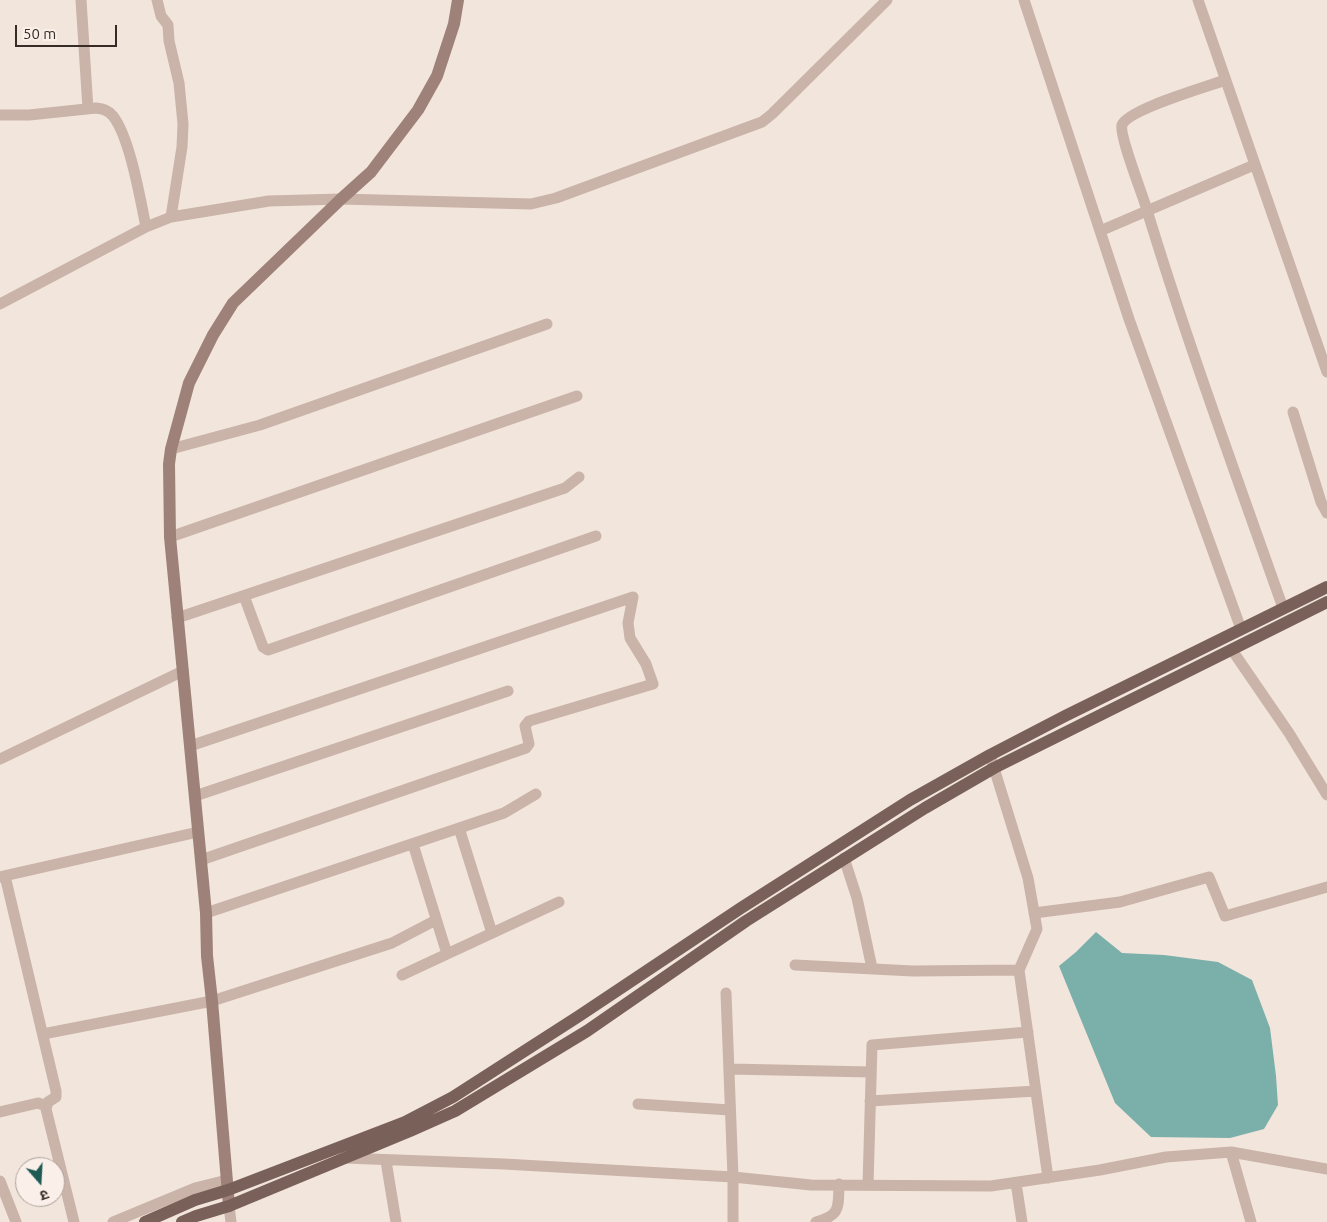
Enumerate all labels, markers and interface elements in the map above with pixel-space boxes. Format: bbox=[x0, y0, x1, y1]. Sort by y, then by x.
scale bar bbox=[18, 15, 120, 47]
text: 50 m bbox=[23, 25, 56, 42]
north arrow bbox=[15, 1157, 65, 1207]
text: उ bbox=[38, 1186, 51, 1204]

